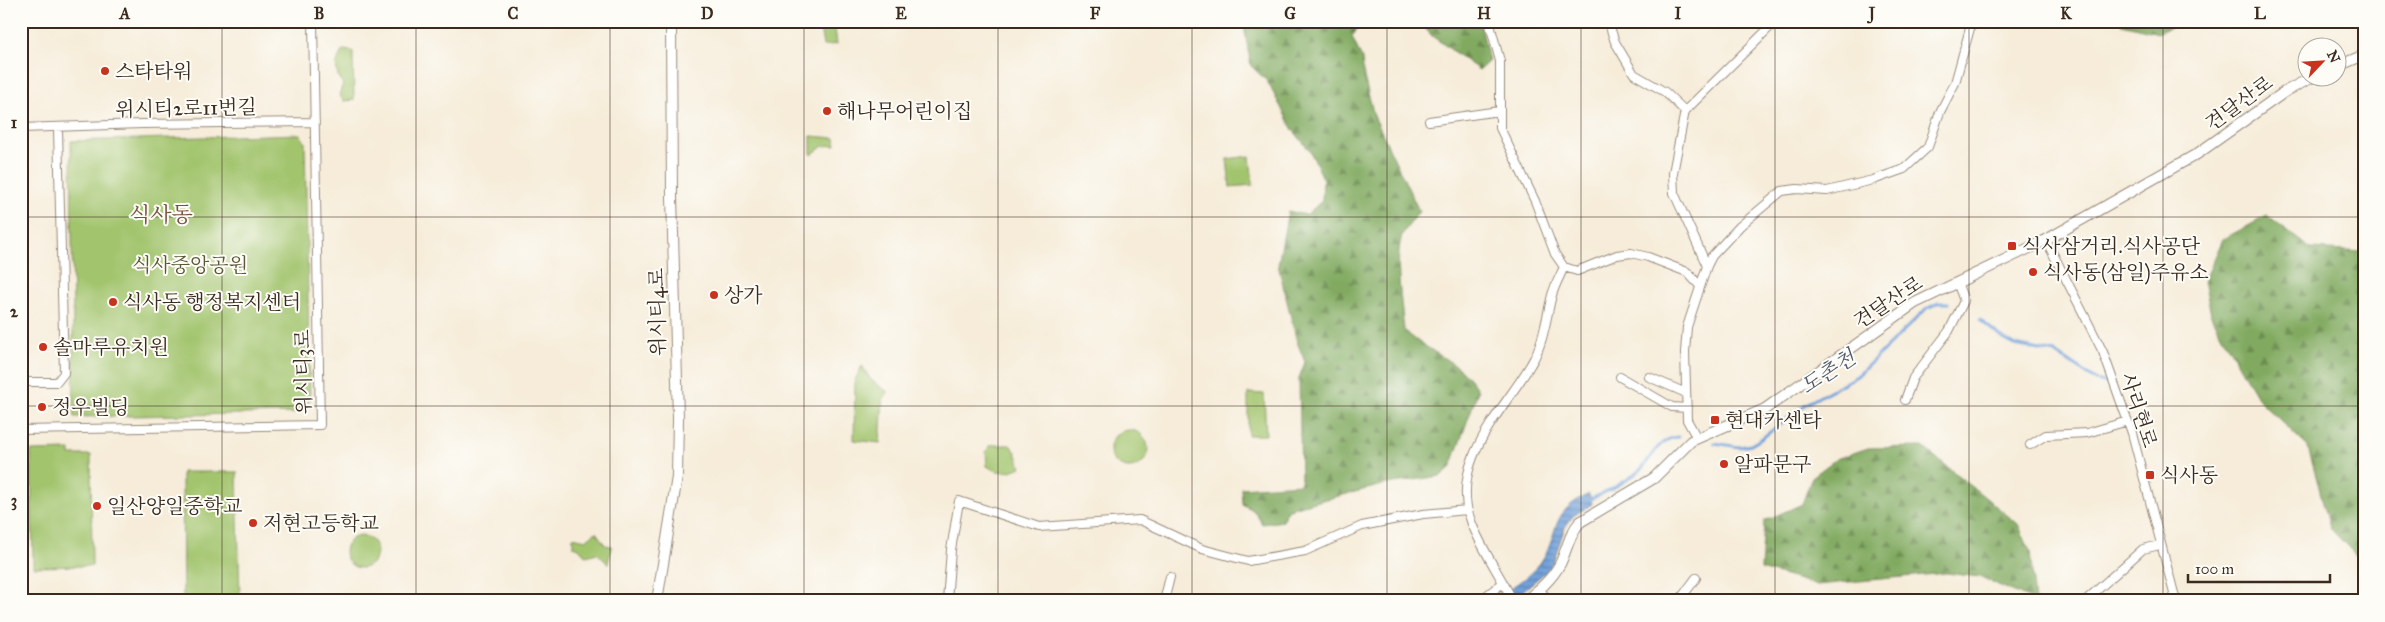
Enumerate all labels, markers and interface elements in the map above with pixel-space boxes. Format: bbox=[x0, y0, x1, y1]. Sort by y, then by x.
text: A bbox=[119, 4, 131, 23]
text: B bbox=[314, 4, 324, 23]
text: C bbox=[508, 4, 519, 23]
text: D bbox=[701, 4, 714, 23]
text: E bbox=[895, 4, 907, 23]
text: F bbox=[1090, 4, 1101, 23]
text: G bbox=[1284, 4, 1296, 23]
text: H bbox=[1477, 4, 1491, 23]
text: I bbox=[1675, 4, 1682, 23]
text: J bbox=[1867, 4, 1876, 24]
text: K bbox=[2060, 4, 2072, 23]
text: L bbox=[2254, 4, 2266, 23]
north arrow bbox=[2298, 38, 2348, 88]
text: N bbox=[2323, 48, 2344, 66]
place label: 스타타워 bbox=[115, 59, 192, 83]
marker: 스타타워 bbox=[99, 65, 111, 77]
street label: 견달산로 bbox=[2201, 71, 2277, 135]
street label: 위시티2로11번길 bbox=[115, 95, 257, 121]
place label: 해나무어린이집 bbox=[837, 99, 972, 123]
marker: 해나무어린이집 bbox=[821, 105, 833, 117]
text: 1 bbox=[11, 113, 18, 132]
district label: 식사동 bbox=[129, 201, 193, 228]
place label: 식사삼거리.식사공단 bbox=[2022, 234, 2201, 258]
marker: 식사삼거리.식사공단 bbox=[2006, 240, 2018, 252]
park label: 식사중앙공원 bbox=[132, 253, 248, 277]
place label: 식사동(삼일)주유소 bbox=[2043, 260, 2209, 285]
marker: 식사동(삼일)주유소 bbox=[2027, 266, 2039, 278]
street label: 위시티4로 bbox=[644, 268, 670, 356]
street label: 견달산로 bbox=[1849, 271, 1927, 333]
place label: 상가 bbox=[724, 283, 763, 307]
marker: 상가 bbox=[708, 289, 720, 301]
place label: 식사동 행정복지센터 bbox=[123, 290, 301, 314]
marker: 식사동 행정복지센터 bbox=[107, 296, 119, 308]
text: 2 bbox=[10, 302, 19, 321]
street label: 위시티3로 bbox=[290, 329, 316, 415]
place label: 솔마루유치원 bbox=[53, 335, 169, 359]
marker: 솔마루유치원 bbox=[37, 341, 49, 353]
water label: 도촌천 bbox=[1795, 344, 1862, 399]
street label: 사리현로 bbox=[2116, 370, 2162, 450]
place label: 정우빌딩 bbox=[52, 395, 129, 419]
marker: 정우빌딩 bbox=[36, 401, 48, 413]
place label: 현대카센타 bbox=[1725, 408, 1822, 432]
marker: 현대카센타 bbox=[1709, 414, 1721, 426]
place label: 알파문구 bbox=[1734, 452, 1811, 476]
marker: 알파문구 bbox=[1718, 458, 1730, 470]
place label: 식사동 bbox=[2160, 463, 2218, 487]
marker: 식사동 bbox=[2144, 469, 2156, 481]
text: 3 bbox=[11, 491, 17, 511]
place label: 일산양일중학교 bbox=[107, 494, 243, 518]
marker: 일산양일중학교 bbox=[91, 500, 103, 512]
place label: 저현고등학교 bbox=[263, 511, 380, 535]
marker: 저현고등학교 bbox=[247, 517, 259, 529]
scale bar bbox=[2188, 552, 2330, 584]
text: 100 m bbox=[2195, 560, 2235, 578]

